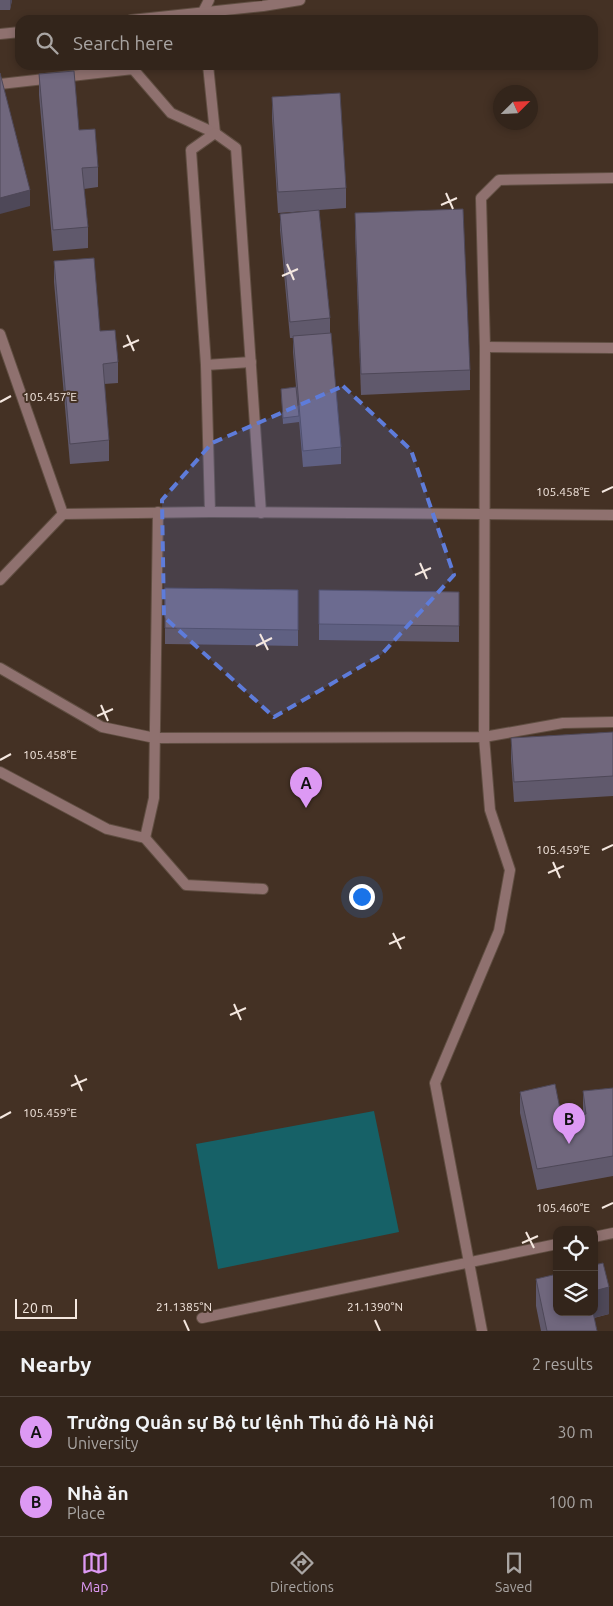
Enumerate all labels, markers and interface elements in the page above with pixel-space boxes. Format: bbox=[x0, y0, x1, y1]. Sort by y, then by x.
search box bbox=[15, 15, 598, 70]
icon: search bbox=[33, 29, 61, 57]
text: Search here bbox=[73, 32, 173, 54]
north arrow bbox=[493, 85, 538, 130]
text: 105.457°E bbox=[23, 390, 77, 403]
text: 105.458°E bbox=[536, 485, 590, 498]
text: 105.458°E bbox=[23, 748, 77, 761]
pin: A bbox=[290, 767, 322, 808]
text: 105.459°E bbox=[536, 843, 590, 856]
your location bbox=[349, 884, 375, 910]
pin: B bbox=[553, 1103, 585, 1144]
text: 105.459°E bbox=[23, 1106, 77, 1119]
text: 105.460°E bbox=[536, 1201, 590, 1214]
map controls bbox=[553, 1226, 598, 1316]
button: locate bbox=[553, 1226, 598, 1271]
button: layers bbox=[553, 1271, 598, 1316]
scale bar bbox=[15, 1296, 78, 1319]
text: 20 m bbox=[22, 1300, 53, 1316]
text: 21.1385°N bbox=[156, 1300, 212, 1313]
text: 21.1390°N bbox=[347, 1300, 403, 1313]
text: Nearby bbox=[20, 1352, 91, 1376]
text: 2 results bbox=[532, 1355, 593, 1373]
text: Trường Quân sự Bộ tư lệnh Thủ đô Hà Nội bbox=[67, 1411, 434, 1433]
text: A bbox=[30, 1423, 42, 1441]
text: 30 m bbox=[557, 1423, 593, 1441]
text: University bbox=[67, 1434, 138, 1452]
text: Nhà ăn bbox=[67, 1482, 129, 1504]
text: B bbox=[31, 1493, 41, 1511]
text: 100 m bbox=[548, 1493, 593, 1511]
text: Place bbox=[67, 1504, 105, 1522]
tab: Map bbox=[81, 1549, 109, 1595]
tab: Directions bbox=[270, 1549, 334, 1595]
tab: Saved bbox=[495, 1549, 532, 1595]

